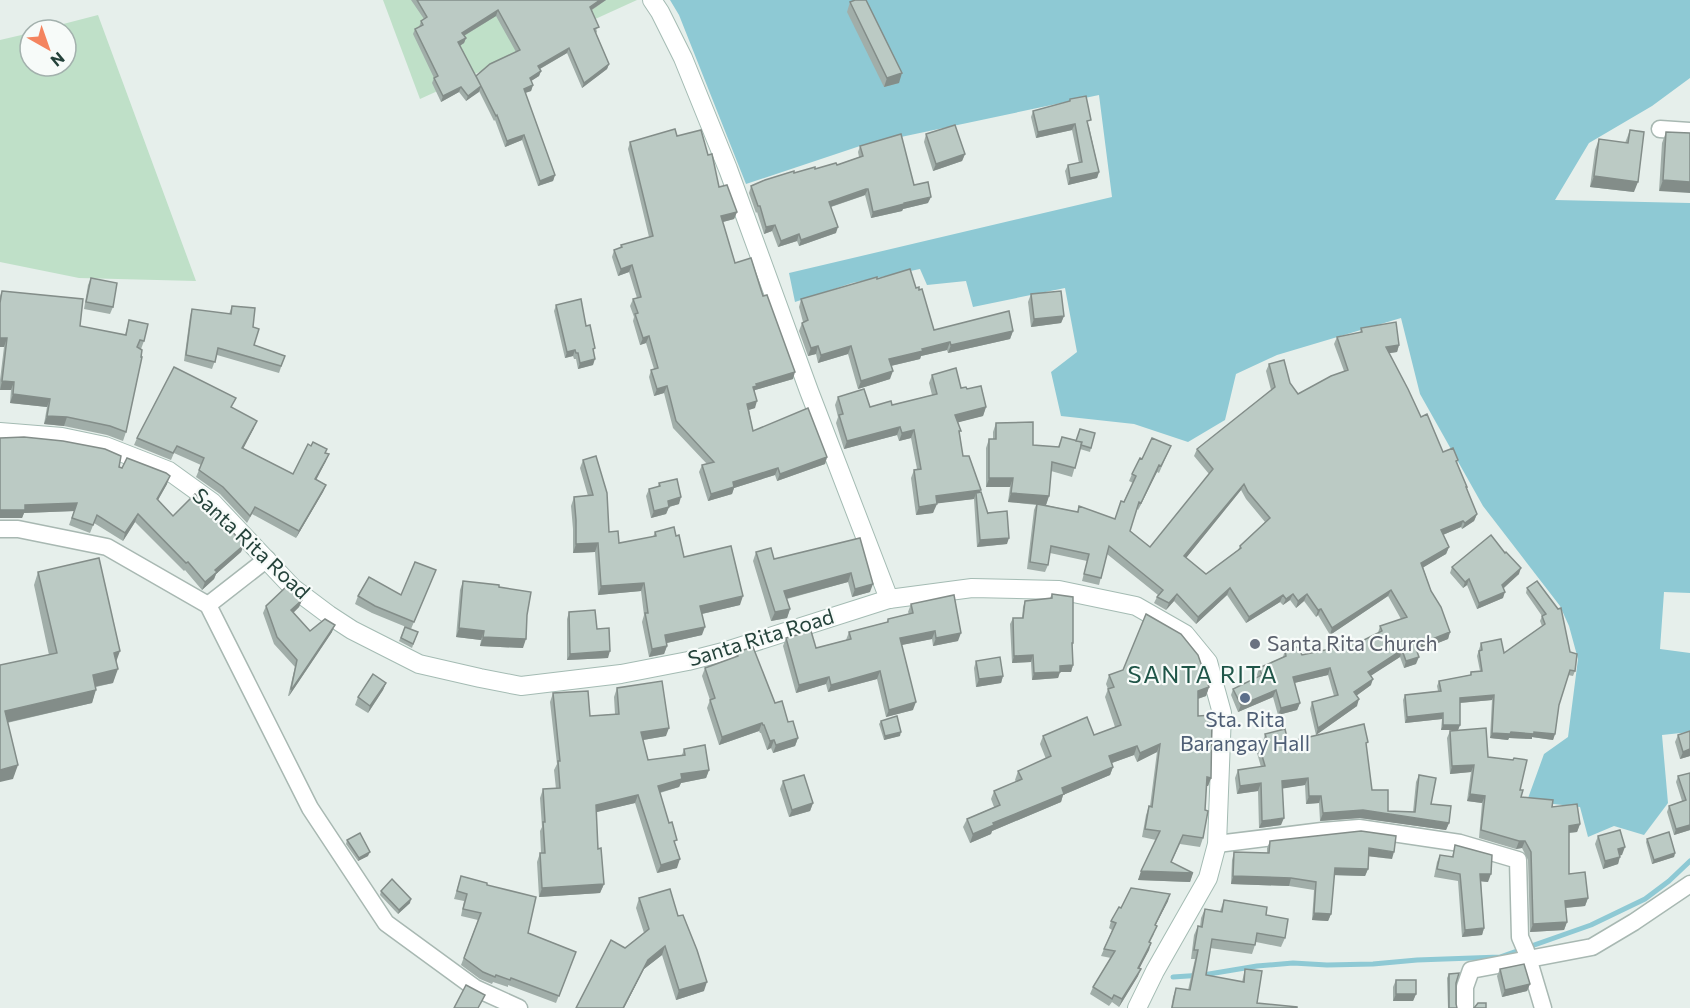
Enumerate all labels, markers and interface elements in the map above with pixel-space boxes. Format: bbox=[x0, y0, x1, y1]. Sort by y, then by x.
north arrow bbox=[18, 18, 78, 78]
text: N bbox=[47, 49, 69, 71]
street label: Santa Rita Road bbox=[188, 482, 316, 604]
street label: Santa Rita Road bbox=[685, 603, 836, 671]
place label: Santa Rita Church bbox=[1267, 630, 1438, 655]
marker: Santa Rita Church bbox=[1248, 637, 1262, 651]
district label: SANTA RITA bbox=[1128, 659, 1278, 688]
marker: Sta. Rita Barangay Hall bbox=[1238, 691, 1252, 705]
place label: Sta. Rita Barangay Hall bbox=[1180, 706, 1310, 755]

